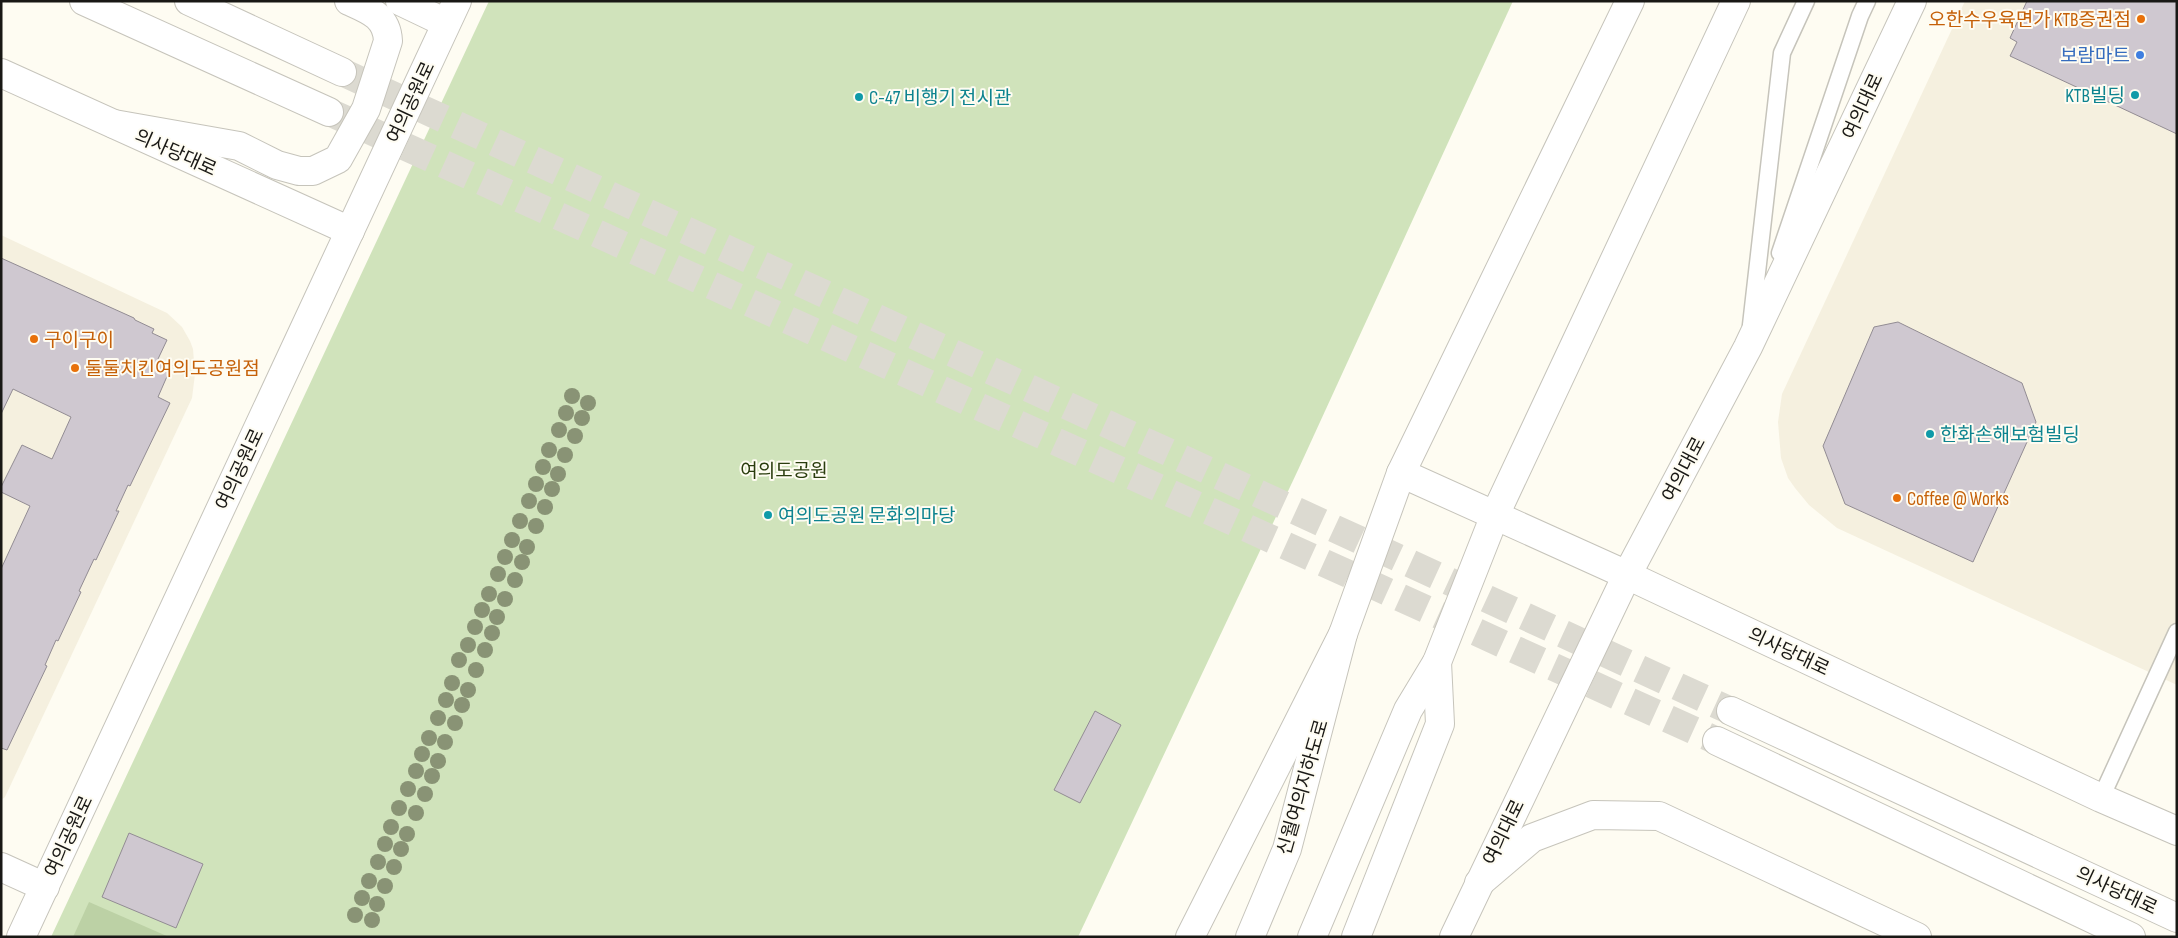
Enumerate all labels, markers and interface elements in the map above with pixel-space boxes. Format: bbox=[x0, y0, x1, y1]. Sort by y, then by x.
place label: 오한수우육면가 KTB증권점 bbox=[1928, 9, 2131, 32]
marker: 오한수우육면가 KTB증권점 bbox=[2135, 13, 2147, 25]
place label: 보람마트 bbox=[2060, 45, 2130, 68]
marker: 보람마트 bbox=[2134, 49, 2146, 61]
street label: 여의공원로 bbox=[382, 58, 440, 147]
street label: 여의대로 bbox=[1838, 70, 1889, 143]
place label: KTB빌딩 bbox=[2065, 85, 2125, 108]
place label: C-47 비행기 전시관 bbox=[869, 87, 1011, 110]
marker: KTB빌딩 bbox=[2129, 89, 2141, 101]
marker: C-47 비행기 전시관 bbox=[853, 91, 865, 103]
street label: 의사당대로 bbox=[131, 125, 220, 182]
place label: 구이구이 bbox=[44, 329, 114, 352]
marker: 구이구이 bbox=[28, 333, 40, 345]
place label: 둘둘치킨여의도공원점 bbox=[85, 358, 260, 381]
marker: 둘둘치킨여의도공원점 bbox=[69, 362, 81, 374]
place label: 한화손해보험빌딩 bbox=[1940, 424, 2080, 447]
street label: 여의공원로 bbox=[211, 425, 269, 514]
marker: 한화손해보험빌딩 bbox=[1924, 428, 1936, 440]
street label: 여의대로 bbox=[1658, 433, 1711, 506]
park label: 여의도공원 bbox=[740, 460, 828, 483]
place label: Coffee @ Works bbox=[1907, 488, 2009, 511]
marker: Coffee @ Works bbox=[1891, 492, 1903, 504]
place label: 여의도공원 문화의마당 bbox=[778, 505, 956, 528]
marker: 여의도공원 문화의마당 bbox=[762, 509, 774, 521]
street label: 의사당대로 bbox=[1744, 623, 1833, 681]
street label: 신월여의지하도로 bbox=[1273, 717, 1334, 858]
street label: 여의공원로 bbox=[40, 792, 98, 881]
street label: 여의대로 bbox=[1479, 796, 1530, 869]
street label: 의사당대로 bbox=[2072, 862, 2161, 920]

